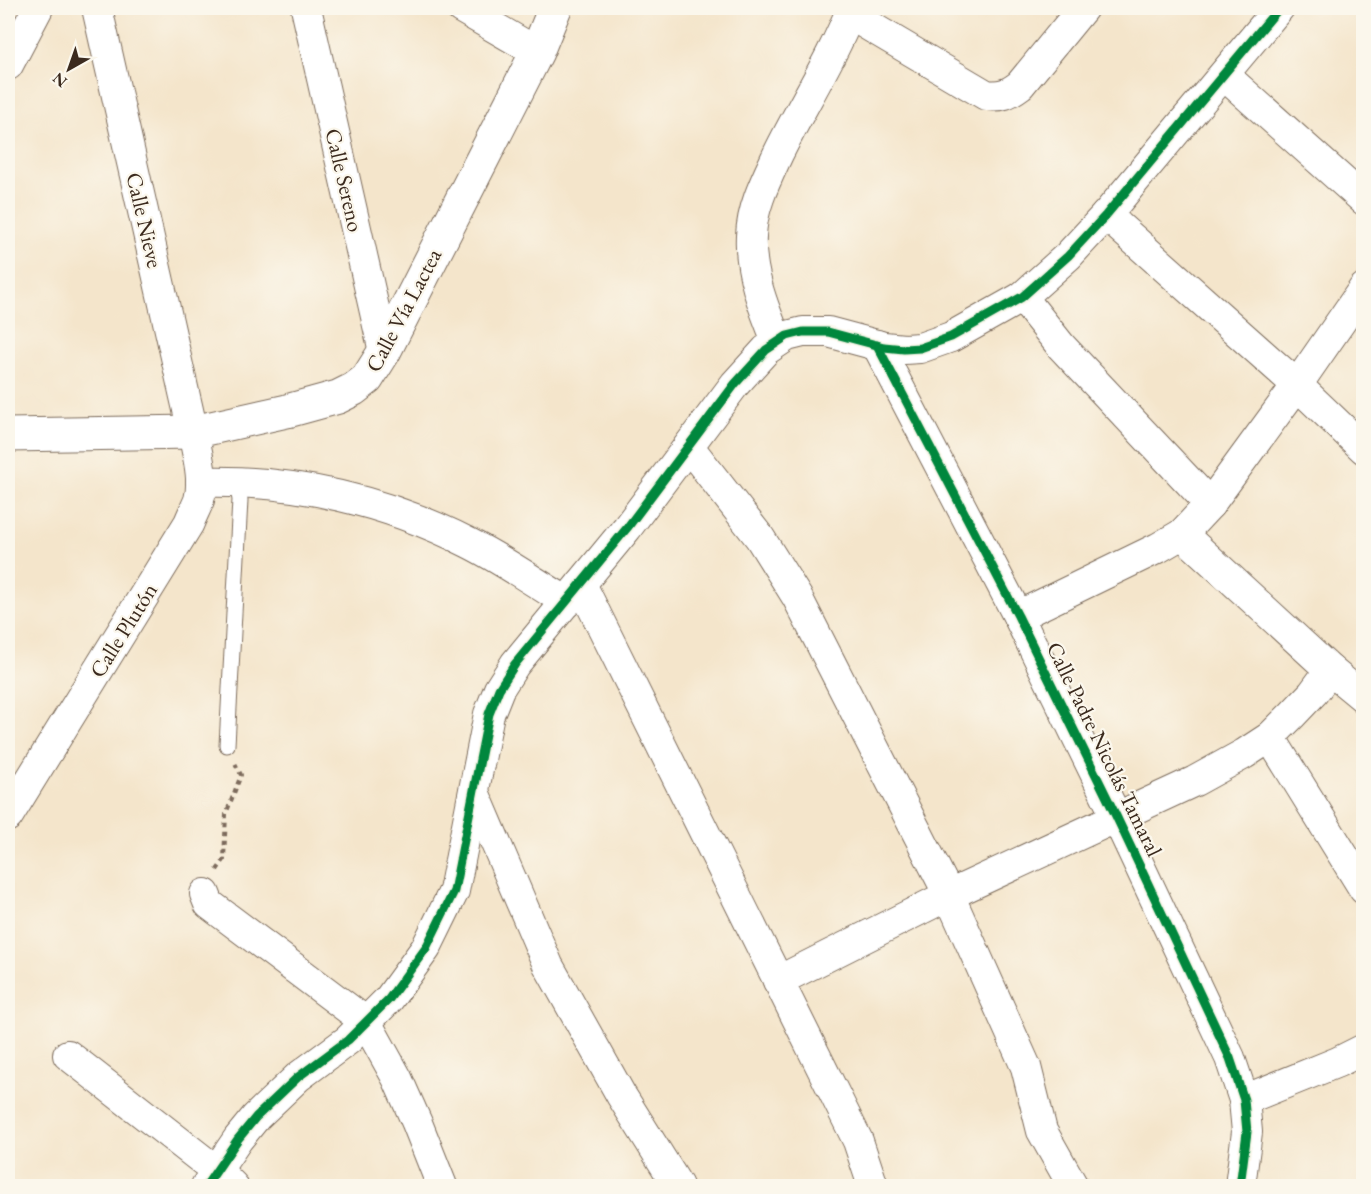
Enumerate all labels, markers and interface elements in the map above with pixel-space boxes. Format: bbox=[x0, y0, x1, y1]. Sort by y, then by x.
north arrow bbox=[39, 39, 99, 99]
text: N bbox=[48, 68, 71, 92]
street label: Calle Sereno bbox=[319, 126, 370, 235]
street label: Calle Nieve bbox=[119, 170, 170, 271]
street label: Calle Vía Lactea bbox=[359, 243, 448, 377]
street label: Calle Plutón bbox=[83, 577, 164, 683]
street label: Calle Padre Nicolás Tamaral bbox=[1040, 637, 1169, 861]

